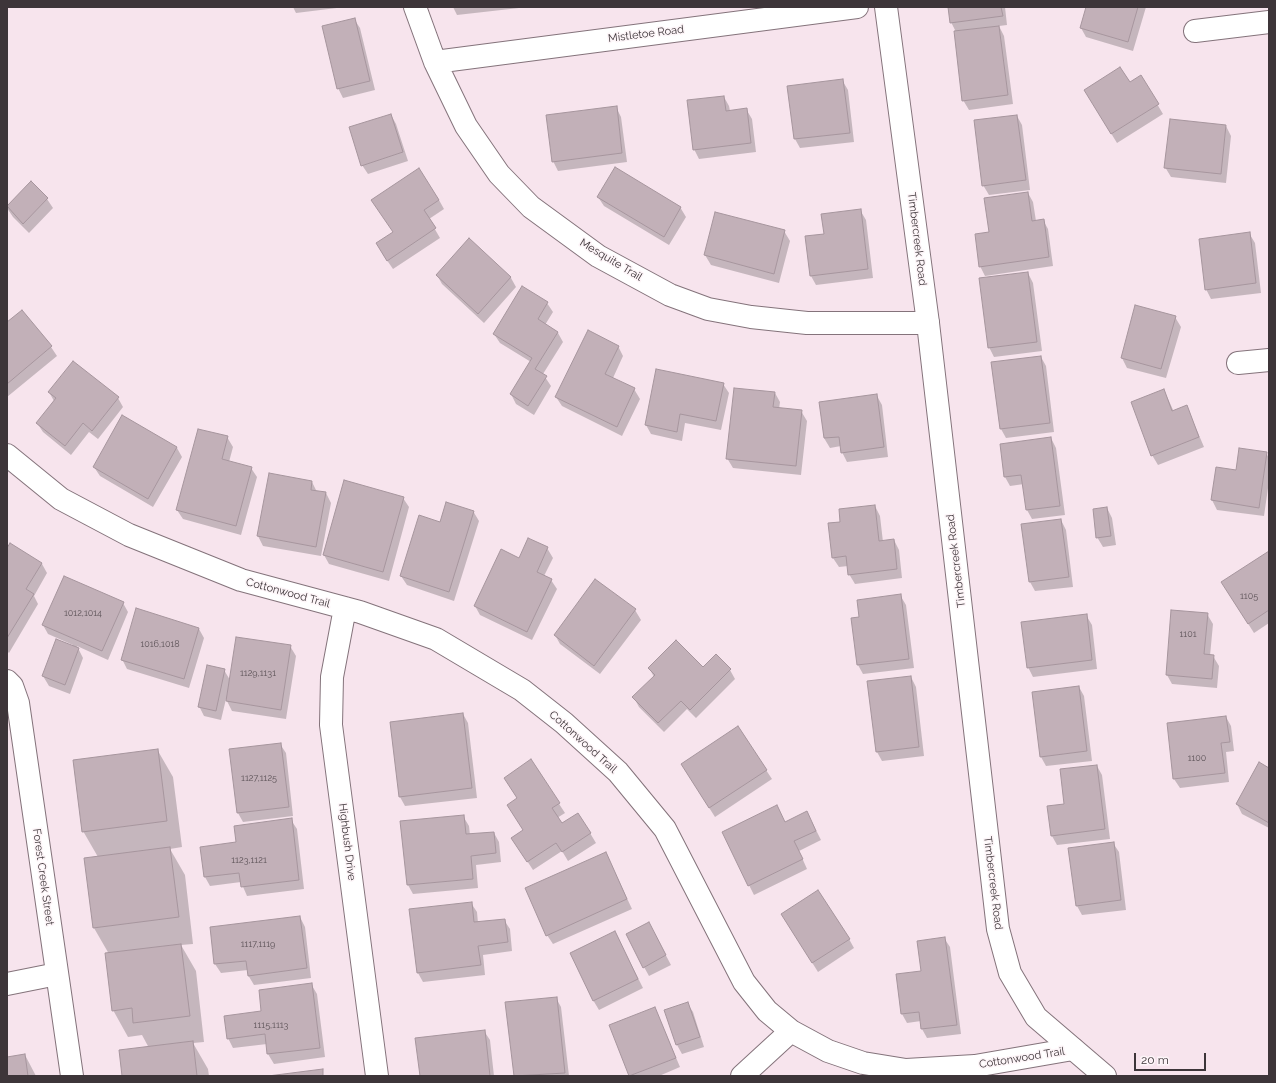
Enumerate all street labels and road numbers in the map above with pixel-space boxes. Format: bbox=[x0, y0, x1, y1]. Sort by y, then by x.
street label: Mistletoe Road bbox=[607, 23, 685, 45]
street label: Timbercreek Road bbox=[905, 192, 929, 286]
street label: Mesquite Trail bbox=[577, 236, 645, 284]
street label: Timbercreek Road bbox=[944, 514, 968, 608]
street label: Cottonwood Trail bbox=[244, 575, 332, 611]
street label: Cottonwood Trail bbox=[546, 708, 620, 776]
street label: Highbush Drive bbox=[336, 803, 358, 881]
street label: Forest Creek Street bbox=[30, 828, 56, 926]
street label: Timbercreek Road bbox=[981, 836, 1005, 930]
street label: Cottonwood Trail bbox=[978, 1045, 1066, 1071]

